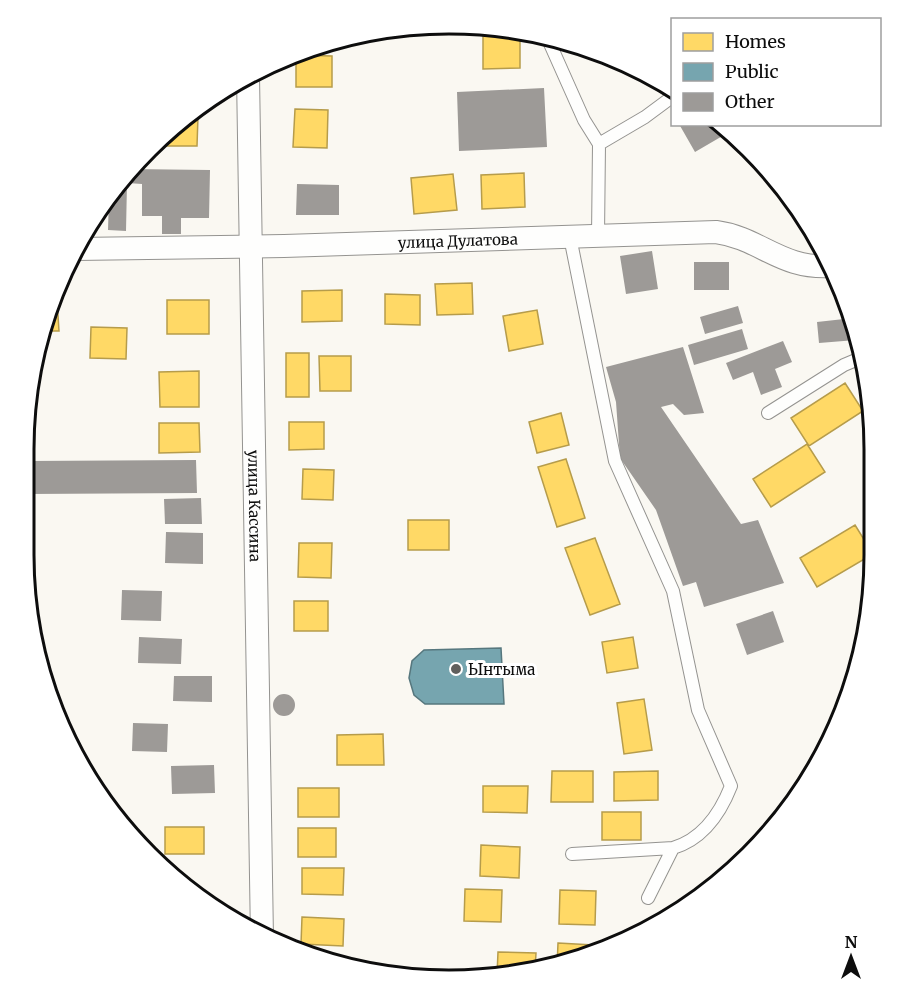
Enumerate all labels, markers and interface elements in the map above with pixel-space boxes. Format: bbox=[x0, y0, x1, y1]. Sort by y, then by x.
legend bbox=[671, 18, 881, 126]
text: Homes bbox=[725, 30, 786, 53]
text: Public bbox=[725, 60, 779, 83]
text: Other bbox=[725, 90, 775, 113]
street label: улица Дулатова bbox=[398, 229, 518, 252]
street label: улица Кассина bbox=[245, 450, 265, 562]
place label: Ынтыма bbox=[468, 660, 535, 679]
marker: Ынтыма bbox=[449, 662, 463, 676]
north arrow bbox=[821, 927, 881, 987]
text: N bbox=[845, 932, 858, 952]

